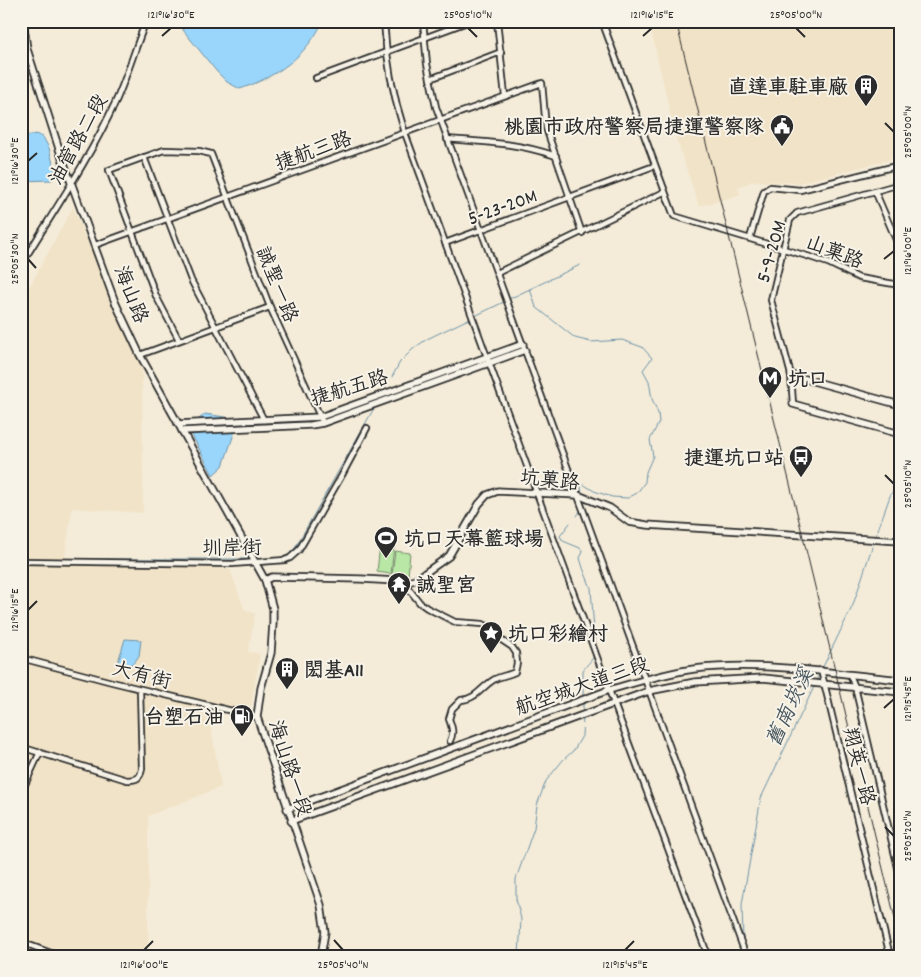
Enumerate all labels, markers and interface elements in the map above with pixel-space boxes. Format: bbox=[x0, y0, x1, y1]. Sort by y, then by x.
text: 121°16'30"E bbox=[148, 7, 195, 24]
text: 25°05'10"N bbox=[444, 7, 492, 24]
text: 121°16'15"E bbox=[630, 7, 674, 24]
text: 25°05'00"N bbox=[770, 7, 822, 24]
building icon: 直達車駐車廠 bbox=[853, 73, 879, 107]
place label: 直達車駐車廠 bbox=[728, 75, 848, 103]
street label: 油管路二段 bbox=[43, 90, 116, 191]
text: 25°05'00"N bbox=[900, 106, 917, 158]
public building icon: 桃園市政府警察局捷運警察隊 bbox=[769, 113, 795, 147]
place label: 桃園市政府警察局捷運警察隊 bbox=[504, 115, 764, 143]
street label: 捷航三路 bbox=[272, 126, 357, 180]
text: 121°16'30"E bbox=[7, 137, 24, 184]
street label: 5-23-20M bbox=[464, 183, 542, 234]
street label: 5-9-20M bbox=[751, 217, 795, 286]
text: 121°16'00"E bbox=[900, 226, 917, 275]
street label: 山菓路 bbox=[801, 230, 868, 278]
text: 25°05'30"N bbox=[7, 233, 24, 285]
street label: 誠聖一路 bbox=[247, 243, 304, 328]
street label: 海山路 bbox=[105, 262, 154, 329]
street label: 捷航五路 bbox=[308, 364, 393, 415]
metro station icon: 坑口 bbox=[757, 365, 783, 399]
place label: 坑口 bbox=[788, 367, 828, 395]
bus stop icon: 捷運坑口站 bbox=[788, 444, 814, 478]
place label: 捷運坑口站 bbox=[684, 446, 784, 474]
text: 25°05'10"N bbox=[900, 460, 917, 508]
street label: 坑菓路 bbox=[518, 465, 582, 499]
sports icon: 坑口天幕籃球場 bbox=[373, 525, 399, 559]
place label: 坑口天幕籃球場 bbox=[404, 527, 544, 555]
street label: 圳岸街 bbox=[202, 535, 262, 565]
temple icon: 誠聖宮 bbox=[386, 571, 412, 605]
place label: 誠聖宮 bbox=[416, 573, 476, 601]
text: 121°16'15"E bbox=[7, 588, 24, 632]
place icon: 坑口彩繪村 bbox=[478, 620, 504, 654]
place label: 坑口彩繪村 bbox=[508, 622, 608, 650]
street label: 航空城大道三段 bbox=[512, 652, 654, 724]
street label: 大有街 bbox=[109, 656, 174, 698]
building icon: 閎基A11 bbox=[274, 656, 300, 690]
place label: 閎基A11 bbox=[304, 658, 364, 686]
water label: 舊南崁溪 bbox=[760, 663, 823, 753]
text: 121°15'45"E bbox=[900, 676, 917, 722]
fuel station icon: 台塑石油 bbox=[229, 703, 255, 737]
place label: 台塑石油 bbox=[144, 705, 224, 733]
street label: 海山路一段 bbox=[259, 717, 317, 821]
street label: 翔英一路 bbox=[834, 725, 881, 810]
text: 25°05'20"N bbox=[900, 810, 917, 862]
text: 121°16'00"E bbox=[120, 957, 169, 974]
text: 25°05'40"N bbox=[318, 957, 368, 974]
text: 121°15'45"E bbox=[602, 957, 648, 974]

